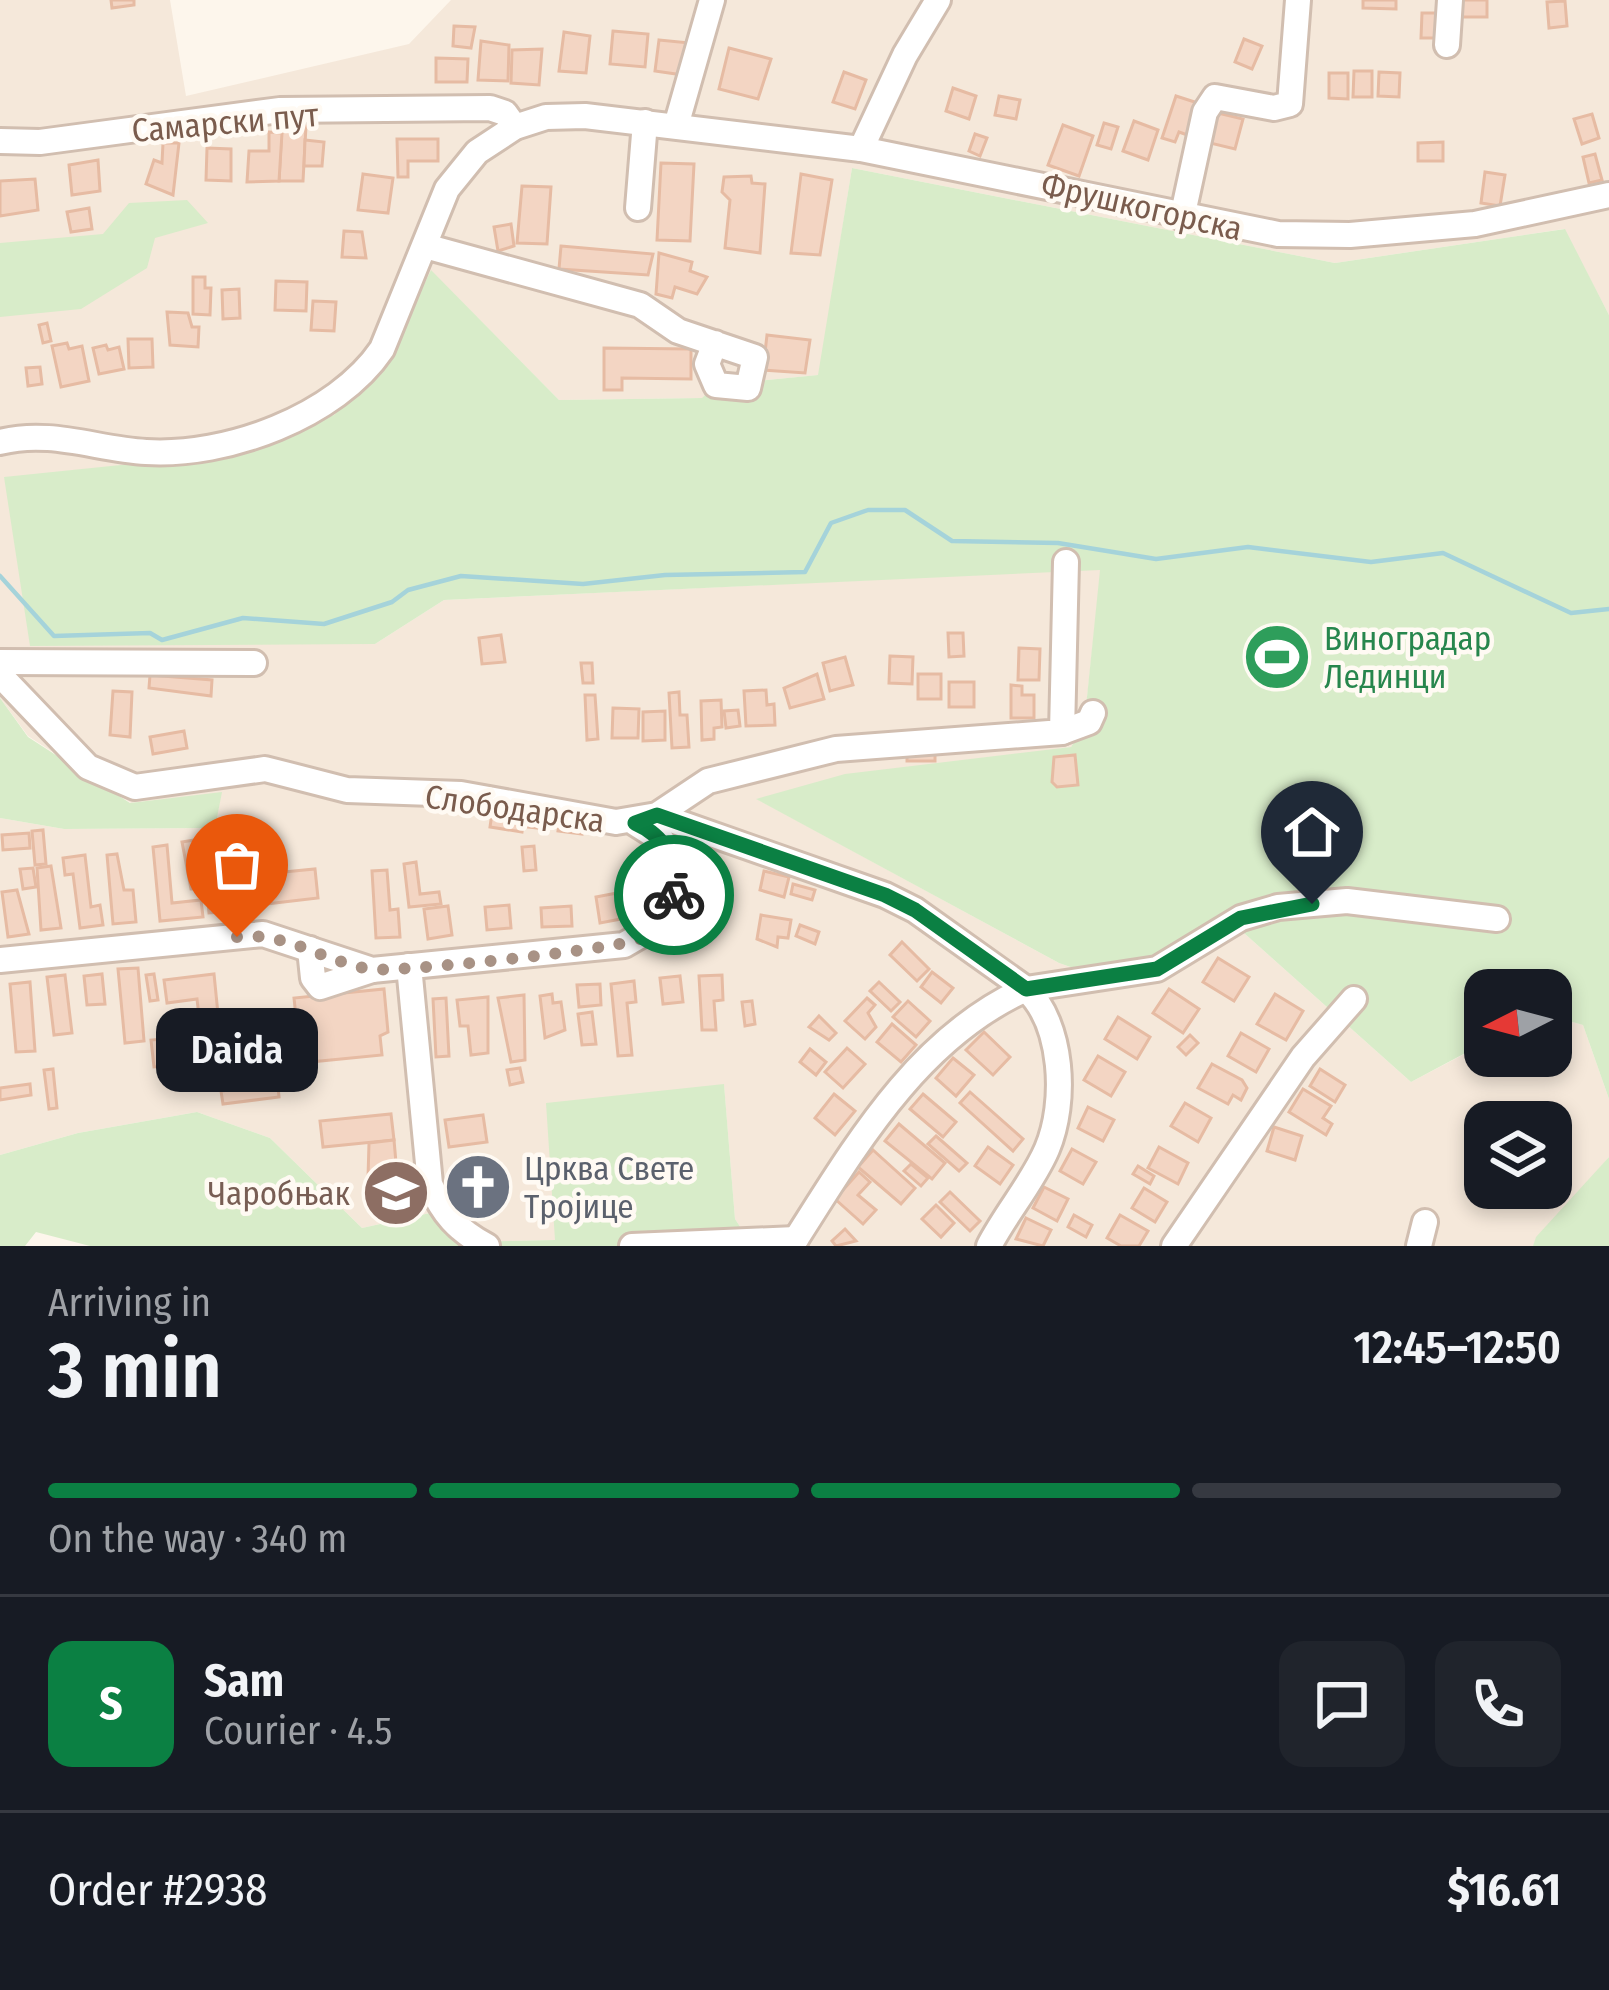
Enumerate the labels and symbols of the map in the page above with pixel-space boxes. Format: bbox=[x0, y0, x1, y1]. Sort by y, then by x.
street label: Самарски пут bbox=[130, 95, 321, 151]
street label: Фрушкогорска bbox=[1038, 164, 1246, 249]
place label: Виноградар Лединци bbox=[1324, 619, 1491, 697]
sports icon: Виноградар Лединци bbox=[1242, 622, 1312, 692]
street label: Слободарска bbox=[423, 777, 607, 841]
pin bbox=[1261, 781, 1363, 904]
pin bbox=[186, 814, 288, 937]
courier bbox=[614, 835, 734, 955]
north arrow bbox=[1464, 969, 1572, 1077]
callout: Daida bbox=[156, 1009, 318, 1093]
place label: Црква Свете Тројице bbox=[524, 1149, 694, 1227]
church icon: Црква Свете Тројице bbox=[443, 1152, 513, 1222]
school or university icon: Чаробњак bbox=[361, 1158, 431, 1228]
place label: Чаробњак bbox=[208, 1174, 351, 1214]

